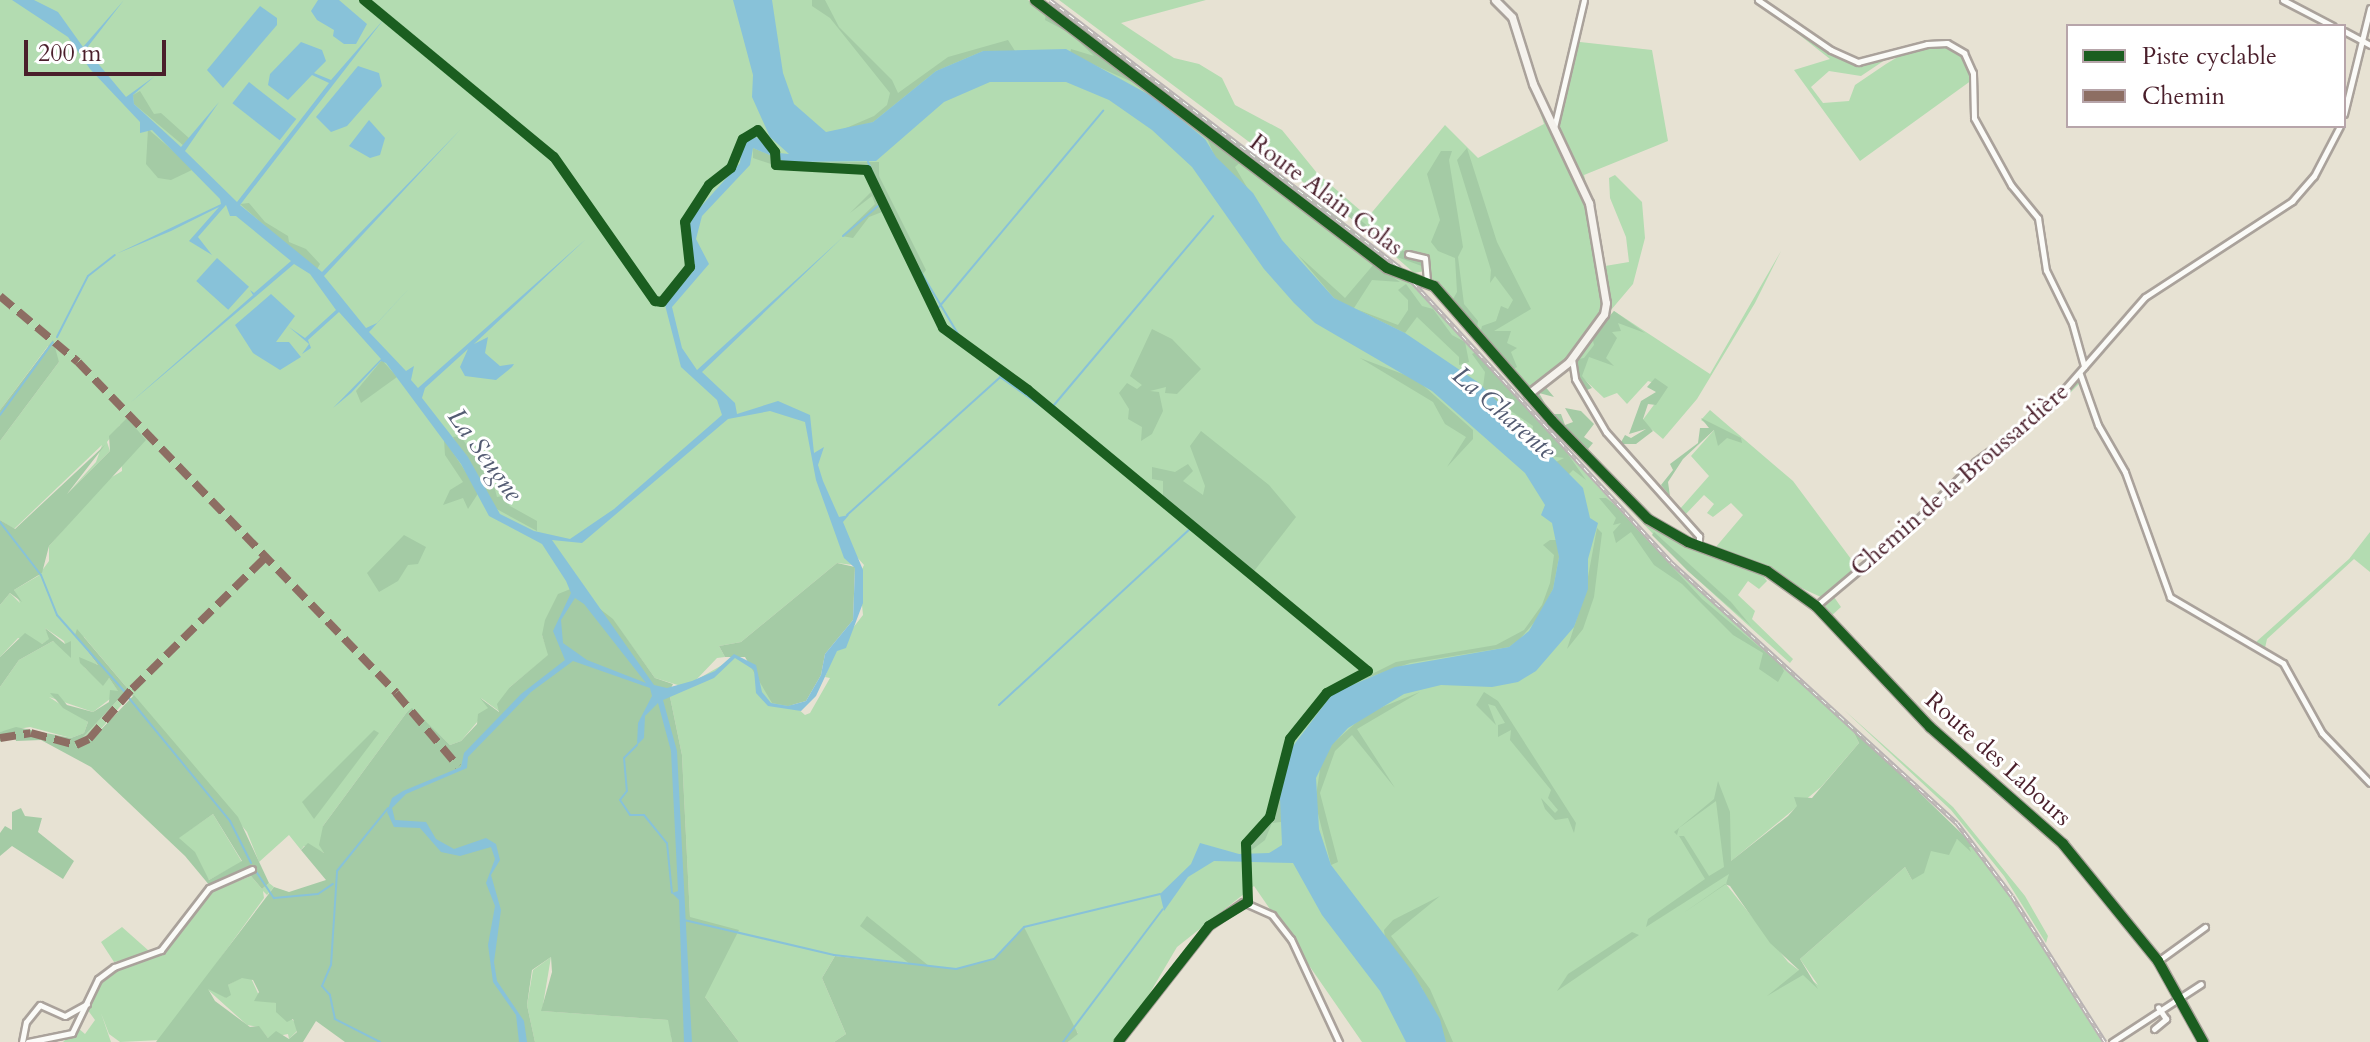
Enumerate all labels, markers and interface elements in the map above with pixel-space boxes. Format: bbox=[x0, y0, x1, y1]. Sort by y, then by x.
scale bar bbox=[28, 24, 170, 74]
legend bbox=[2066, 24, 2346, 128]
text: 200 m bbox=[38, 37, 102, 70]
text: Piste cyclable bbox=[2142, 40, 2277, 73]
text: Chemin bbox=[2142, 80, 2225, 113]
street label: Route Alain Colas bbox=[1244, 128, 1408, 262]
water label: La Charente bbox=[1446, 360, 1562, 466]
street label: Chemin de la Broussardière bbox=[1845, 378, 2075, 582]
water label: La Seugne bbox=[441, 402, 529, 508]
street label: Route des Labours bbox=[1919, 686, 2077, 832]

